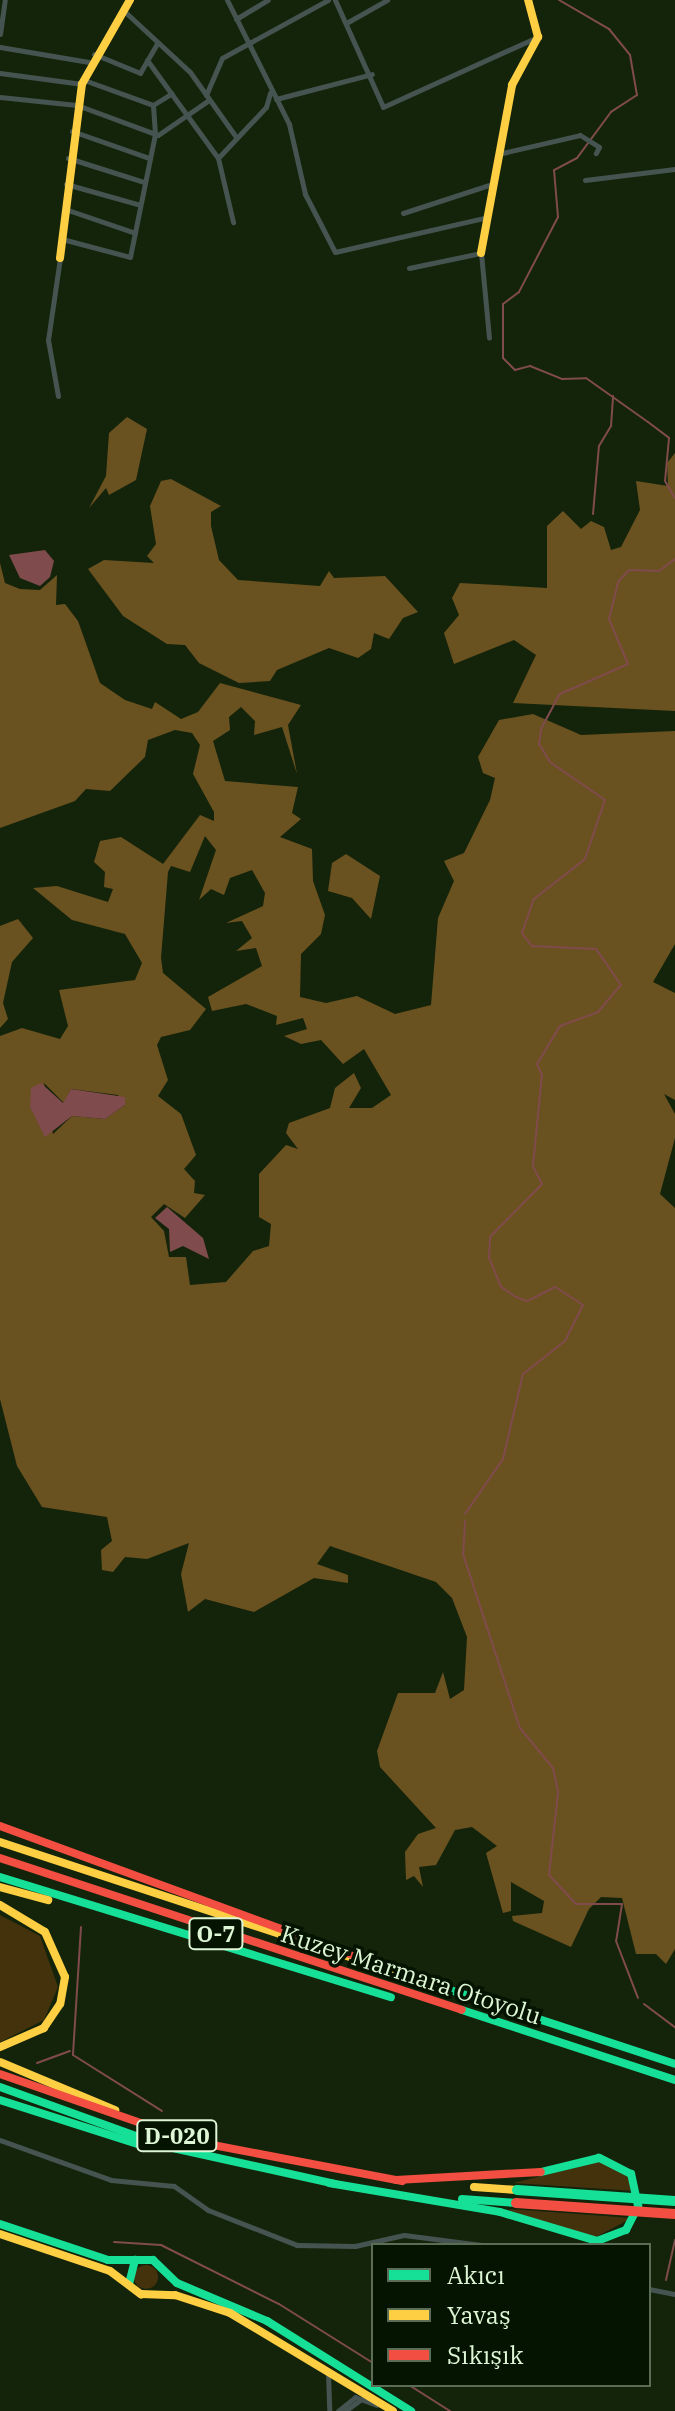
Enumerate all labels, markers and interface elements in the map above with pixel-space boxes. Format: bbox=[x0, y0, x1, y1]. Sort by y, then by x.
road number: O-7 bbox=[188, 1916, 244, 1952]
street label: Kuzey Marmara Otoyolu bbox=[277, 1919, 545, 2031]
road number: D-020 bbox=[135, 2118, 219, 2154]
legend bbox=[371, 2243, 651, 2387]
text: Akıcı bbox=[447, 2259, 505, 2291]
text: Yavaş bbox=[447, 2299, 511, 2331]
text: Sıkışık bbox=[447, 2339, 524, 2371]

